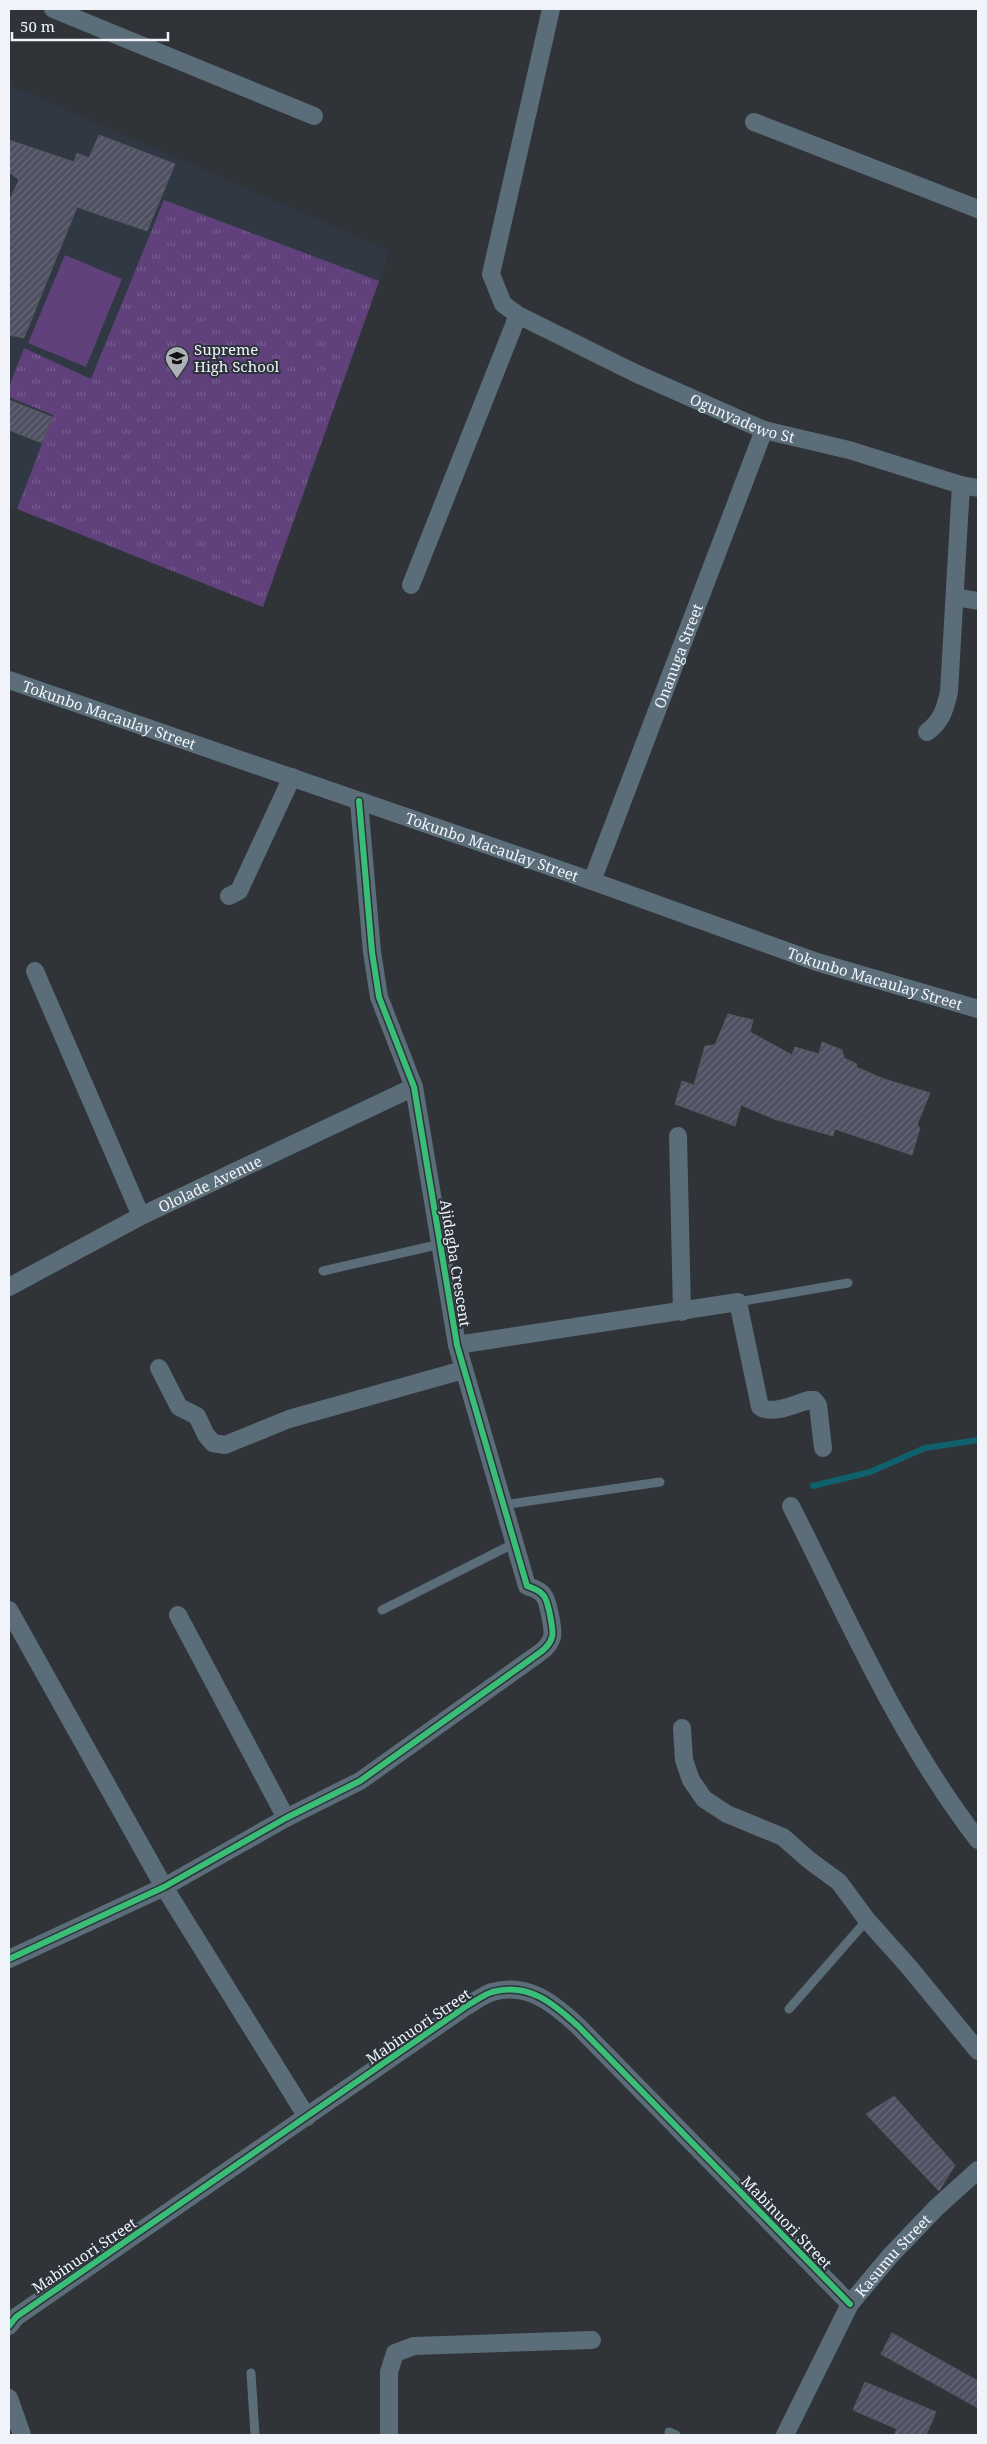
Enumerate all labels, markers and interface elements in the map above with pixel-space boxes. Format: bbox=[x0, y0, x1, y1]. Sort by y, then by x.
scale bar bbox=[12, 10, 169, 42]
text: 50 m bbox=[20, 16, 55, 36]
place label: Supreme High School bbox=[194, 339, 280, 376]
school or university icon: Supreme High School bbox=[164, 345, 190, 379]
street label: Ogunyadewo St bbox=[687, 389, 797, 447]
street label: Onanuga Street bbox=[649, 600, 707, 711]
street label: Tokunbo Macaulay Street bbox=[20, 675, 198, 754]
street label: Tokunbo Macaulay Street bbox=[403, 807, 581, 886]
street label: Tokunbo Macaulay Street bbox=[785, 942, 965, 1014]
street label: Ololade Avenue bbox=[155, 1150, 265, 1217]
street label: Ajidagba Crescent bbox=[436, 1198, 476, 1328]
street label: Mabinuori Street bbox=[362, 1984, 474, 2068]
street label: Mabinuori Street bbox=[737, 2171, 837, 2273]
street label: Kasumu Street bbox=[850, 2210, 935, 2301]
street label: Mabinuori Street bbox=[28, 2213, 140, 2297]

